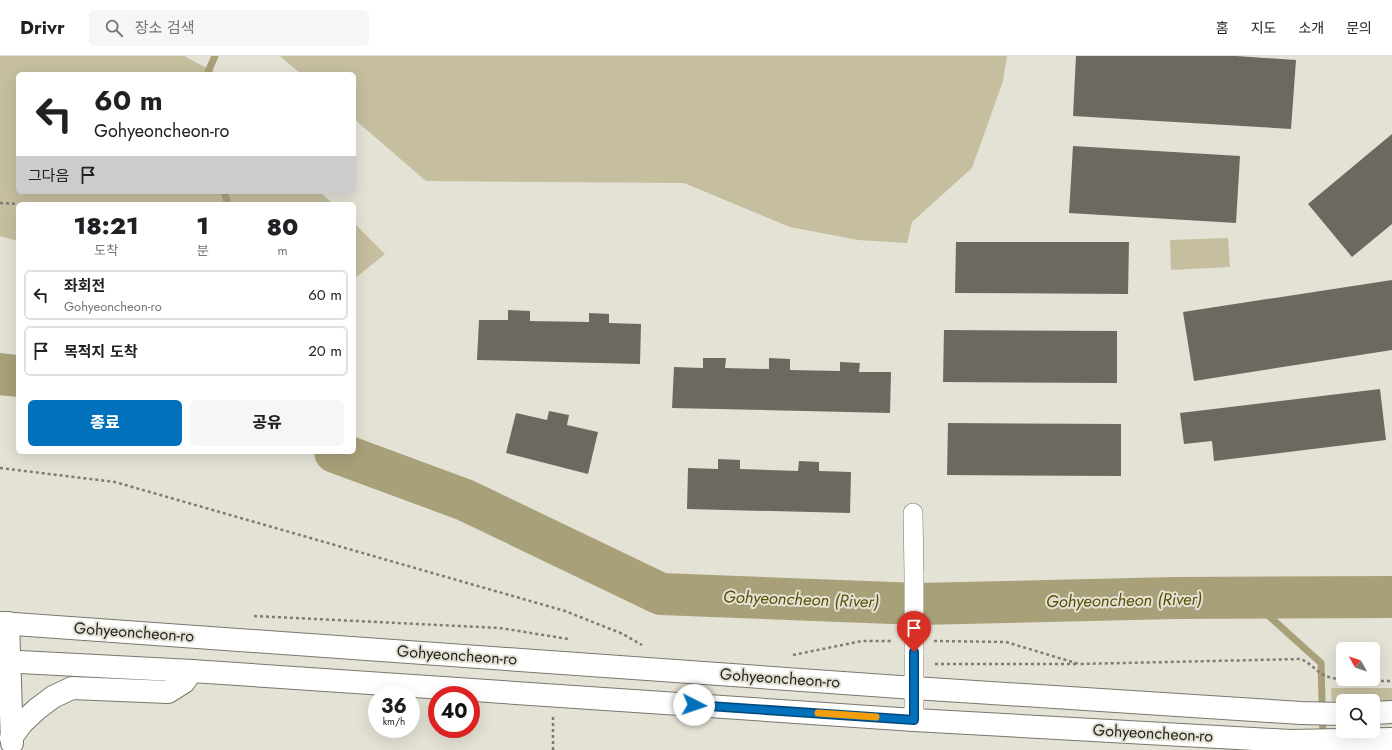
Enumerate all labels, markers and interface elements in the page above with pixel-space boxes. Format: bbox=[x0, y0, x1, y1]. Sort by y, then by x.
search box bbox=[89, 10, 369, 46]
text: Drivr bbox=[20, 14, 65, 41]
icon: search bbox=[103, 17, 125, 39]
text: 장소 검색 bbox=[135, 17, 195, 39]
text: 홈 bbox=[1216, 18, 1229, 38]
text: 지도 bbox=[1251, 18, 1276, 38]
text: 소개 bbox=[1298, 18, 1324, 38]
text: 문의 bbox=[1346, 18, 1372, 38]
text: 60 m bbox=[94, 80, 163, 121]
icon: left bbox=[28, 88, 80, 140]
text: Gohyeoncheon-ro bbox=[94, 118, 229, 144]
icon: arrive bbox=[77, 164, 99, 186]
text: 그다음 bbox=[28, 165, 69, 187]
text: 18:21 bbox=[74, 208, 139, 243]
text: 1 bbox=[196, 208, 209, 243]
text: 80 bbox=[266, 209, 298, 244]
text: 도착 bbox=[94, 241, 118, 260]
text: 분 bbox=[197, 241, 209, 260]
text: m bbox=[277, 241, 288, 260]
text: 좌회전 bbox=[64, 275, 105, 297]
icon: left bbox=[30, 284, 52, 306]
text: 60 m bbox=[308, 284, 342, 306]
text: Gohyeoncheon-ro bbox=[64, 297, 162, 316]
icon: arrive bbox=[30, 340, 52, 362]
text: 20 m bbox=[308, 340, 342, 362]
text: 목적지 도착 bbox=[64, 341, 138, 363]
button: 종료 bbox=[28, 400, 182, 446]
button: 공유 bbox=[190, 400, 344, 446]
water label: Gohyeoncheon (River) bbox=[722, 584, 880, 614]
water label: Gohyeoncheon (River) bbox=[1046, 587, 1202, 613]
pin bbox=[897, 611, 931, 652]
street label: Gohyeoncheon-ro bbox=[73, 616, 195, 648]
icon: arrive bbox=[903, 617, 925, 639]
street label: Gohyeoncheon-ro bbox=[396, 639, 518, 671]
north arrow bbox=[1336, 642, 1380, 686]
map controls bbox=[1336, 642, 1380, 738]
street label: Gohyeoncheon-ro bbox=[719, 662, 841, 694]
position arrow bbox=[673, 684, 715, 726]
speed limit sign: 40 bbox=[428, 686, 480, 738]
text: 36 bbox=[381, 692, 407, 721]
button: search bbox=[1336, 694, 1380, 738]
text: km/h bbox=[383, 714, 405, 729]
street label: Gohyeoncheon-ro bbox=[1092, 718, 1214, 748]

